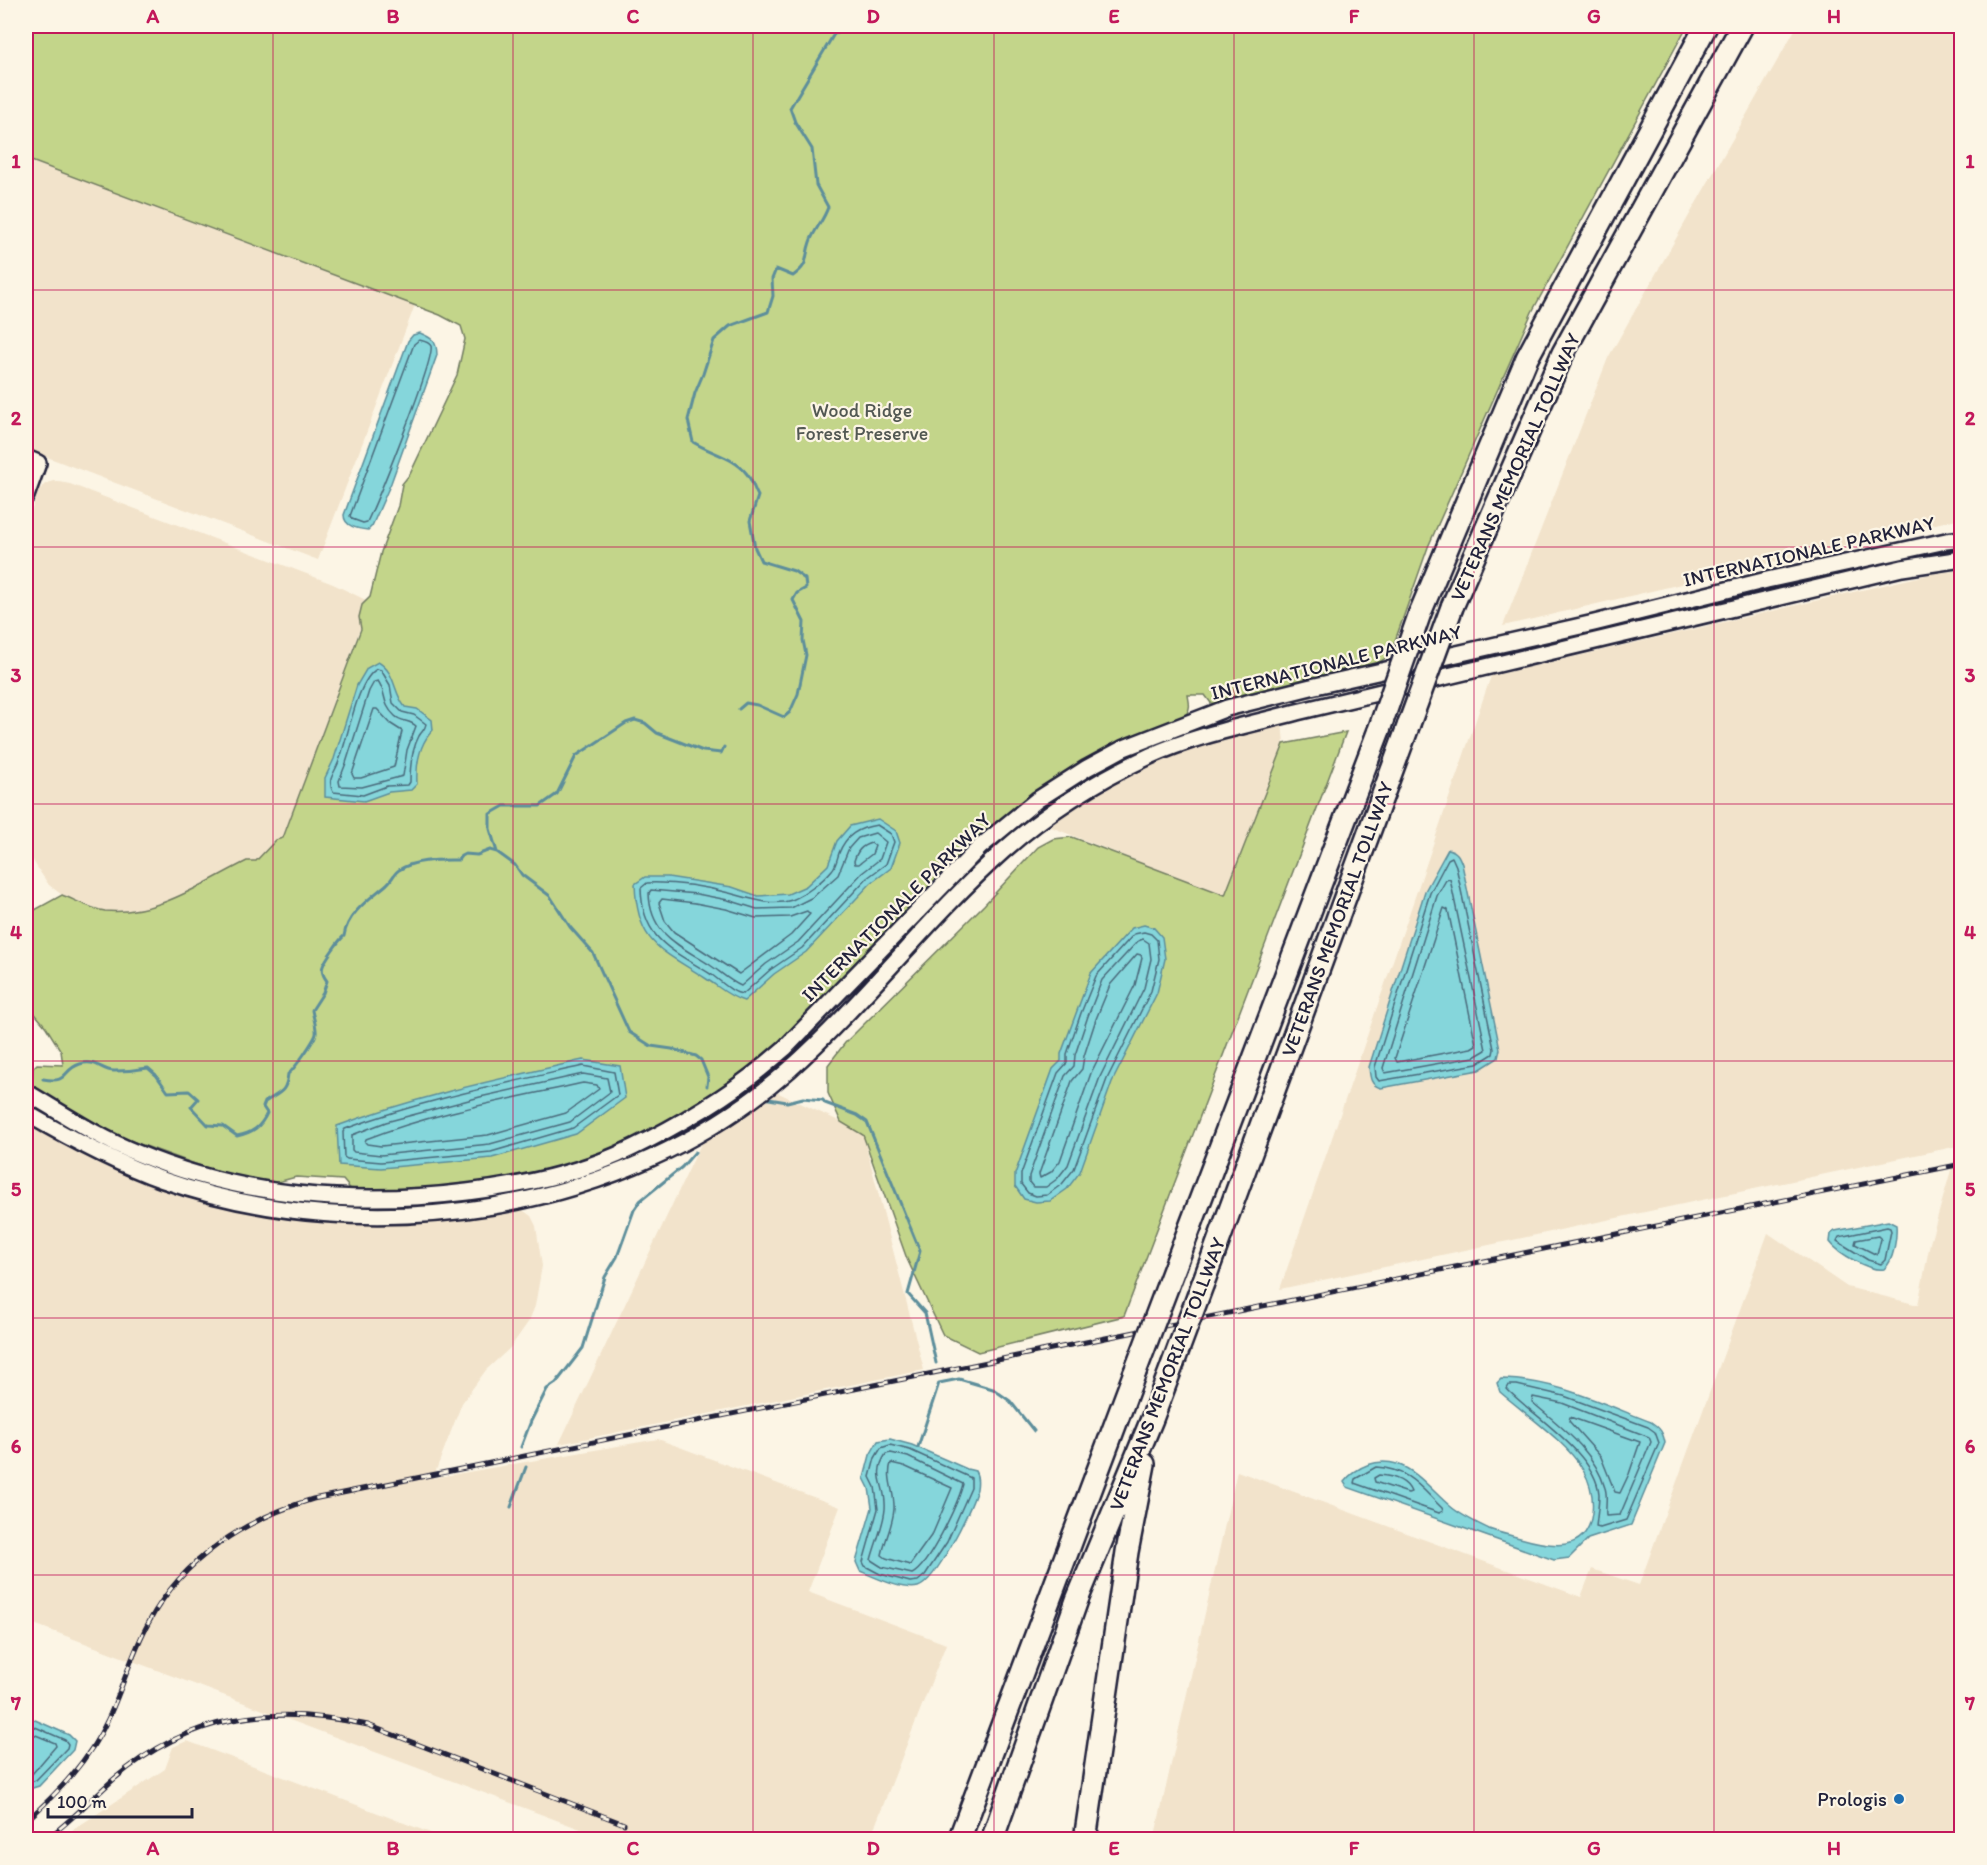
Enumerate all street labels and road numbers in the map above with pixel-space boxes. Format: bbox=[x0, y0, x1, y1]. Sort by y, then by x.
street label: VETERANS MEMORIAL TOLLWAY bbox=[1445, 329, 1585, 605]
street label: INTERNATIONALE PARKWAY bbox=[1681, 510, 1938, 592]
street label: INTERNATIONALE PARKWAY bbox=[1208, 619, 1465, 705]
street label: VETERANS MEMORIAL TOLLWAY bbox=[1276, 778, 1398, 1060]
street label: INTERNATIONALE PARKWAY bbox=[796, 807, 996, 1007]
street label: VETERANS MEMORIAL TOLLWAY bbox=[1104, 1233, 1231, 1514]

